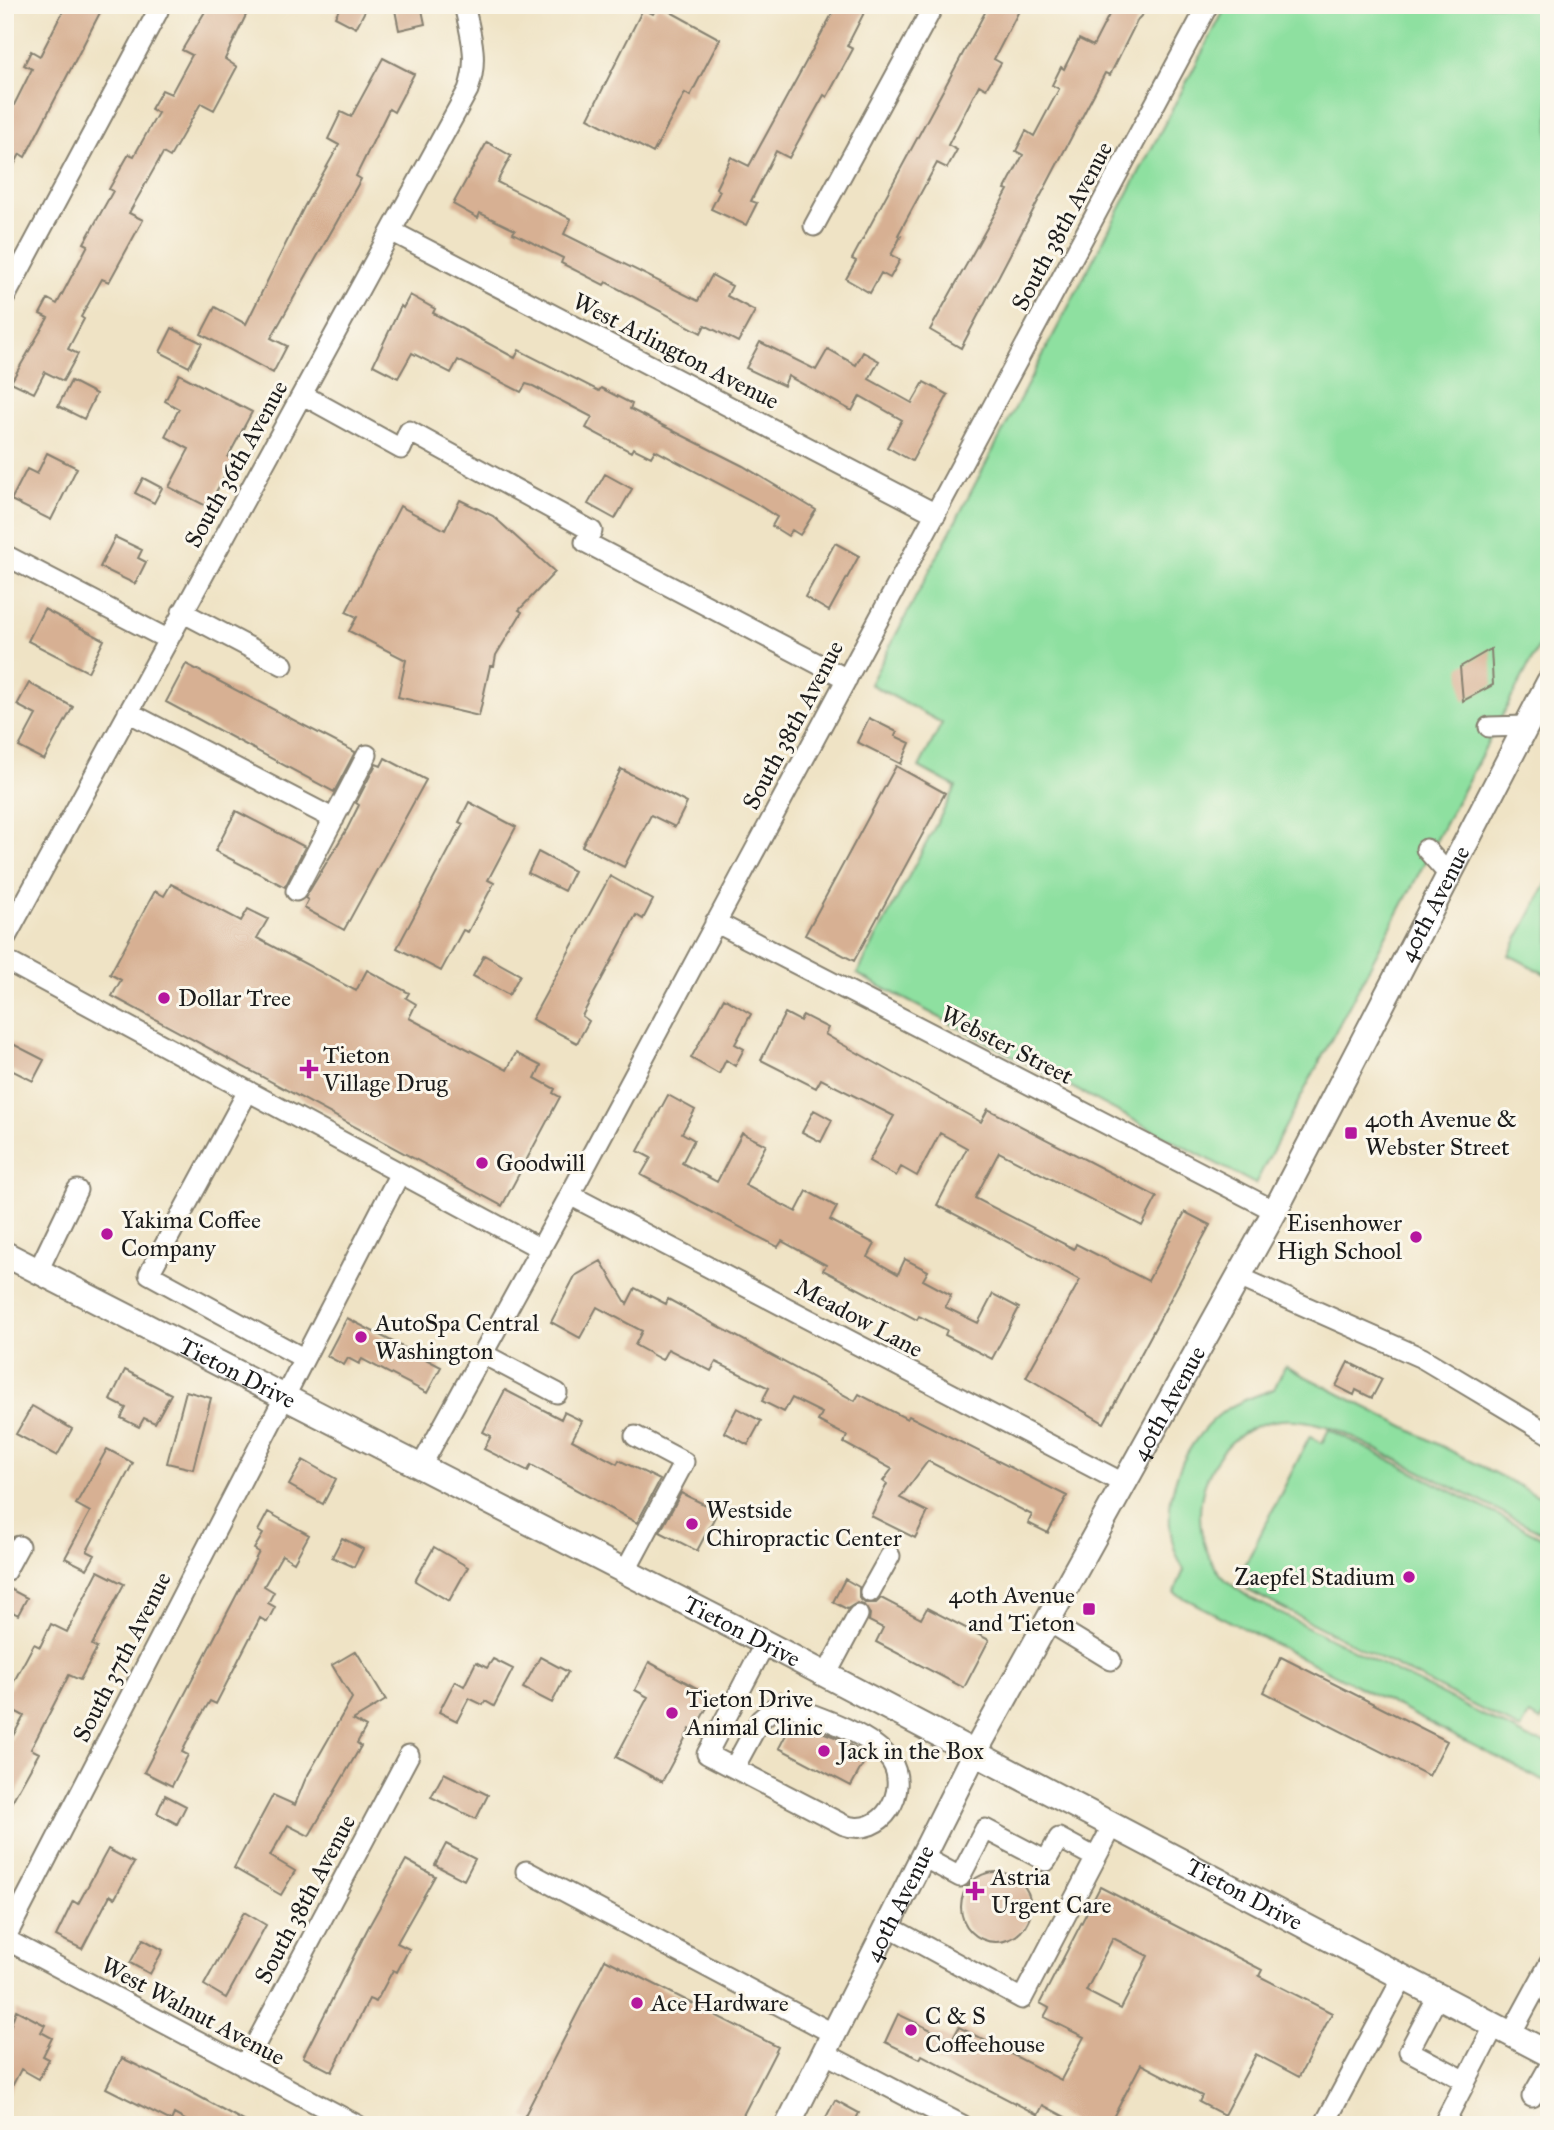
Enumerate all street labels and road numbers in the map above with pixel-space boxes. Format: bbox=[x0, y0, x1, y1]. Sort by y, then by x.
street label: South 38th Avenue bbox=[1005, 136, 1119, 316]
street label: West Arlington Avenue bbox=[568, 286, 784, 416]
street label: South 36th Avenue bbox=[178, 375, 294, 553]
street label: South 38th Avenue bbox=[736, 635, 850, 815]
street label: 40th Avenue bbox=[1392, 841, 1477, 967]
street label: Webster Street bbox=[936, 999, 1079, 1091]
street label: Meadow Lane bbox=[790, 1272, 928, 1364]
street label: Tieton Drive bbox=[174, 1331, 301, 1415]
street label: 40th Avenue bbox=[1125, 1341, 1212, 1466]
street label: South 37th Avenue bbox=[66, 1567, 178, 1747]
street label: Tieton Drive bbox=[679, 1589, 806, 1674]
street label: South 38th Avenue bbox=[248, 1809, 362, 1989]
street label: 40th Avenue bbox=[857, 1840, 941, 1967]
street label: Tieton Drive bbox=[1181, 1851, 1308, 1937]
street label: West Walnut Avenue bbox=[96, 1950, 290, 2072]

